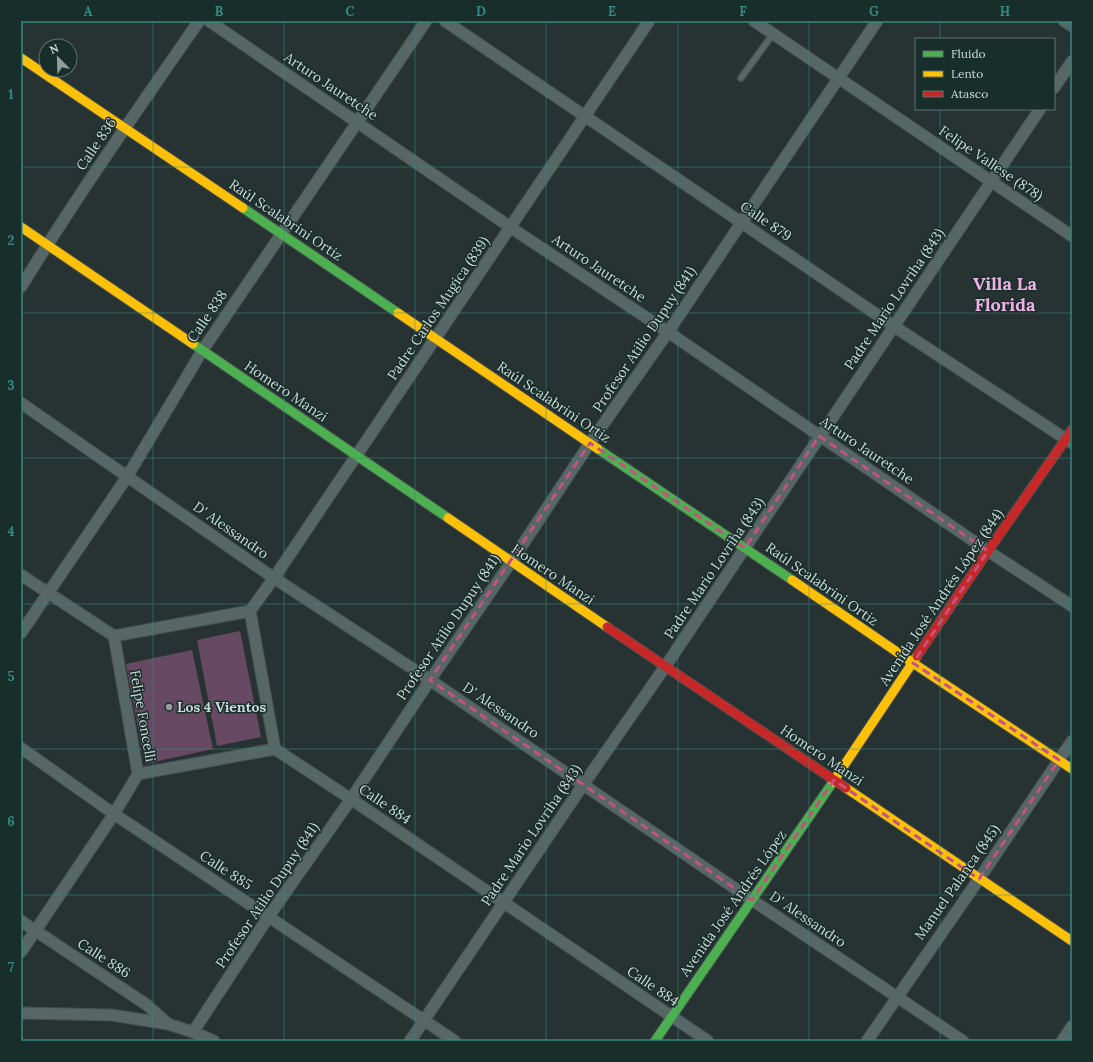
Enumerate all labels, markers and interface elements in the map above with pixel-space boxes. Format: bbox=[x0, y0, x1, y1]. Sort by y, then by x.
text: A bbox=[84, 3, 93, 20]
text: B bbox=[215, 3, 224, 20]
text: C bbox=[346, 3, 355, 20]
text: D bbox=[476, 3, 486, 20]
text: E bbox=[608, 3, 616, 20]
text: F bbox=[739, 3, 747, 20]
text: G bbox=[869, 3, 879, 20]
text: H bbox=[1000, 3, 1010, 20]
north arrow bbox=[38, 38, 78, 78]
legend bbox=[915, 38, 1055, 110]
text: N bbox=[47, 40, 61, 57]
text: Fluido bbox=[951, 46, 986, 61]
street label: Arturo Jauretche bbox=[280, 47, 382, 124]
text: Lento bbox=[951, 66, 983, 81]
text: 1 bbox=[8, 86, 14, 103]
text: Atasco bbox=[950, 86, 988, 101]
street label: Calle 836 bbox=[72, 114, 120, 174]
street label: Felipe Vallese (878) bbox=[936, 122, 1046, 204]
street label: Raúl Scalabrini Ortiz bbox=[226, 175, 346, 265]
street label: Calle 879 bbox=[737, 197, 795, 245]
street label: Padre Mario Lovriha (843) bbox=[840, 225, 948, 373]
street label: Arturo Jauretche bbox=[548, 229, 650, 306]
text: 2 bbox=[8, 232, 15, 249]
street label: Padre Carlos Mugica (839) bbox=[383, 233, 493, 383]
street label: Profesor Atilio Dupuy (841) bbox=[588, 263, 700, 415]
district label: Villa La Florida bbox=[973, 272, 1037, 316]
street label: Calle 838 bbox=[183, 286, 231, 346]
street label: Homero Manzi bbox=[241, 357, 331, 425]
street label: Raúl Scalabrini Ortiz bbox=[494, 357, 614, 447]
text: 3 bbox=[7, 377, 15, 394]
street label: Arturo Jauretche bbox=[816, 411, 918, 488]
street label: Padre Mario Lovriha (843) bbox=[660, 494, 768, 642]
street label: D' Alessandro bbox=[190, 497, 272, 563]
street label: Avenida José Andrés López (844) bbox=[874, 505, 1007, 690]
text: 4 bbox=[7, 523, 15, 540]
street label: Raúl Scalabrini Ortiz bbox=[762, 538, 882, 630]
street label: Homero Manzi bbox=[508, 540, 598, 608]
street label: Profesor Atilio Dupuy (841) bbox=[392, 551, 504, 703]
text: 5 bbox=[7, 668, 15, 685]
street label: Felipe Foncelli bbox=[126, 669, 160, 763]
street label: D' Alessandro bbox=[459, 678, 543, 742]
place label: Los 4 Vientos bbox=[177, 698, 266, 716]
marker: Los 4 Vientos bbox=[164, 702, 174, 712]
street label: Homero Manzi bbox=[777, 721, 867, 789]
street label: Padre Mario Lovriha (843) bbox=[477, 761, 585, 909]
street label: Calle 884 bbox=[355, 780, 415, 828]
text: 6 bbox=[7, 813, 15, 830]
street label: Profesor Atilio Dupuy (841) bbox=[211, 819, 323, 971]
street label: Manuel Palanca (845) bbox=[910, 821, 1004, 943]
street label: Avenida José Andrés López bbox=[675, 826, 790, 980]
street label: Calle 885 bbox=[196, 846, 256, 894]
street label: D' Alessandro bbox=[766, 887, 850, 951]
street label: Calle 886 bbox=[74, 934, 134, 982]
text: 7 bbox=[8, 959, 14, 976]
street label: Calle 884 bbox=[623, 962, 683, 1010]

